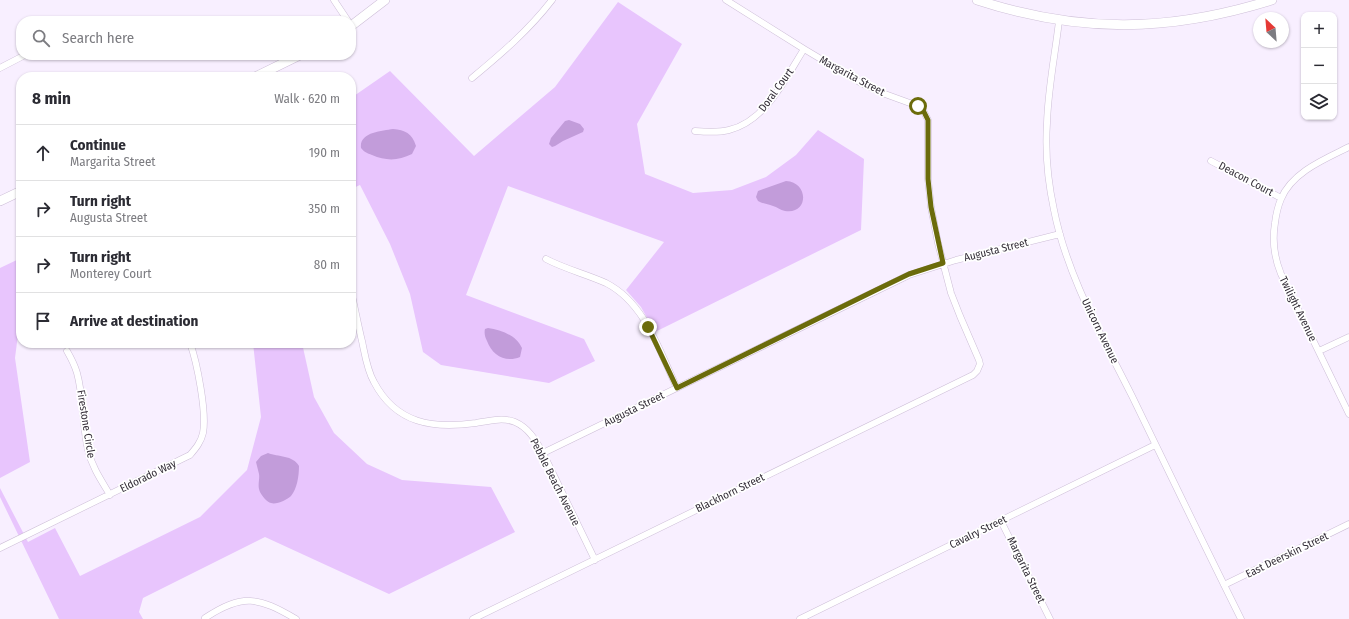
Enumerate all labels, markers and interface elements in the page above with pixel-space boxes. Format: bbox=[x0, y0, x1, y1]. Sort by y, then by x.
north arrow bbox=[1253, 12, 1289, 48]
map controls bbox=[1301, 12, 1337, 120]
button: + bbox=[1301, 12, 1337, 48]
search box bbox=[16, 16, 356, 60]
icon: search bbox=[30, 27, 52, 49]
text: Search here bbox=[62, 29, 134, 47]
button: − bbox=[1301, 48, 1337, 84]
street label: Margarita Street bbox=[817, 53, 887, 99]
street label: Doral Court bbox=[756, 65, 796, 114]
button: layers bbox=[1301, 84, 1337, 120]
text: 8 min bbox=[32, 88, 71, 109]
text: Walk · 620 m bbox=[274, 91, 340, 106]
route start bbox=[909, 97, 927, 115]
text: Continue bbox=[70, 136, 126, 154]
icon: ahead bbox=[32, 142, 54, 164]
text: 190 m bbox=[309, 145, 340, 160]
text: Margarita Street bbox=[70, 154, 156, 169]
street label: Deacon Court bbox=[1216, 159, 1276, 199]
text: Turn right bbox=[70, 192, 131, 210]
icon: right bbox=[32, 198, 54, 220]
text: 350 m bbox=[308, 201, 340, 216]
text: Augusta Street bbox=[70, 210, 148, 225]
street label: Augusta Street bbox=[963, 236, 1030, 264]
text: Turn right bbox=[70, 248, 131, 266]
icon: right bbox=[32, 254, 54, 276]
text: 80 m bbox=[314, 257, 340, 272]
text: Monterey Court bbox=[70, 266, 152, 281]
street label: Twilight Avenue bbox=[1277, 274, 1319, 344]
street label: Unicorn Avenue bbox=[1079, 296, 1121, 366]
icon: arrive bbox=[32, 310, 54, 332]
text: Arrive at destination bbox=[70, 312, 198, 330]
route end bbox=[639, 318, 657, 336]
street label: Firestone Circle bbox=[74, 389, 98, 459]
street label: Augusta Street bbox=[602, 389, 667, 429]
street label: Pebble Beach Avenue bbox=[527, 436, 583, 528]
street label: Eldorado Way bbox=[118, 457, 178, 495]
street label: Blackhorn Street bbox=[693, 471, 767, 515]
street label: Cavalry Street bbox=[947, 512, 1009, 551]
street label: East Deerskin Street bbox=[1244, 529, 1331, 581]
street label: Margarita Street bbox=[1004, 535, 1048, 606]

